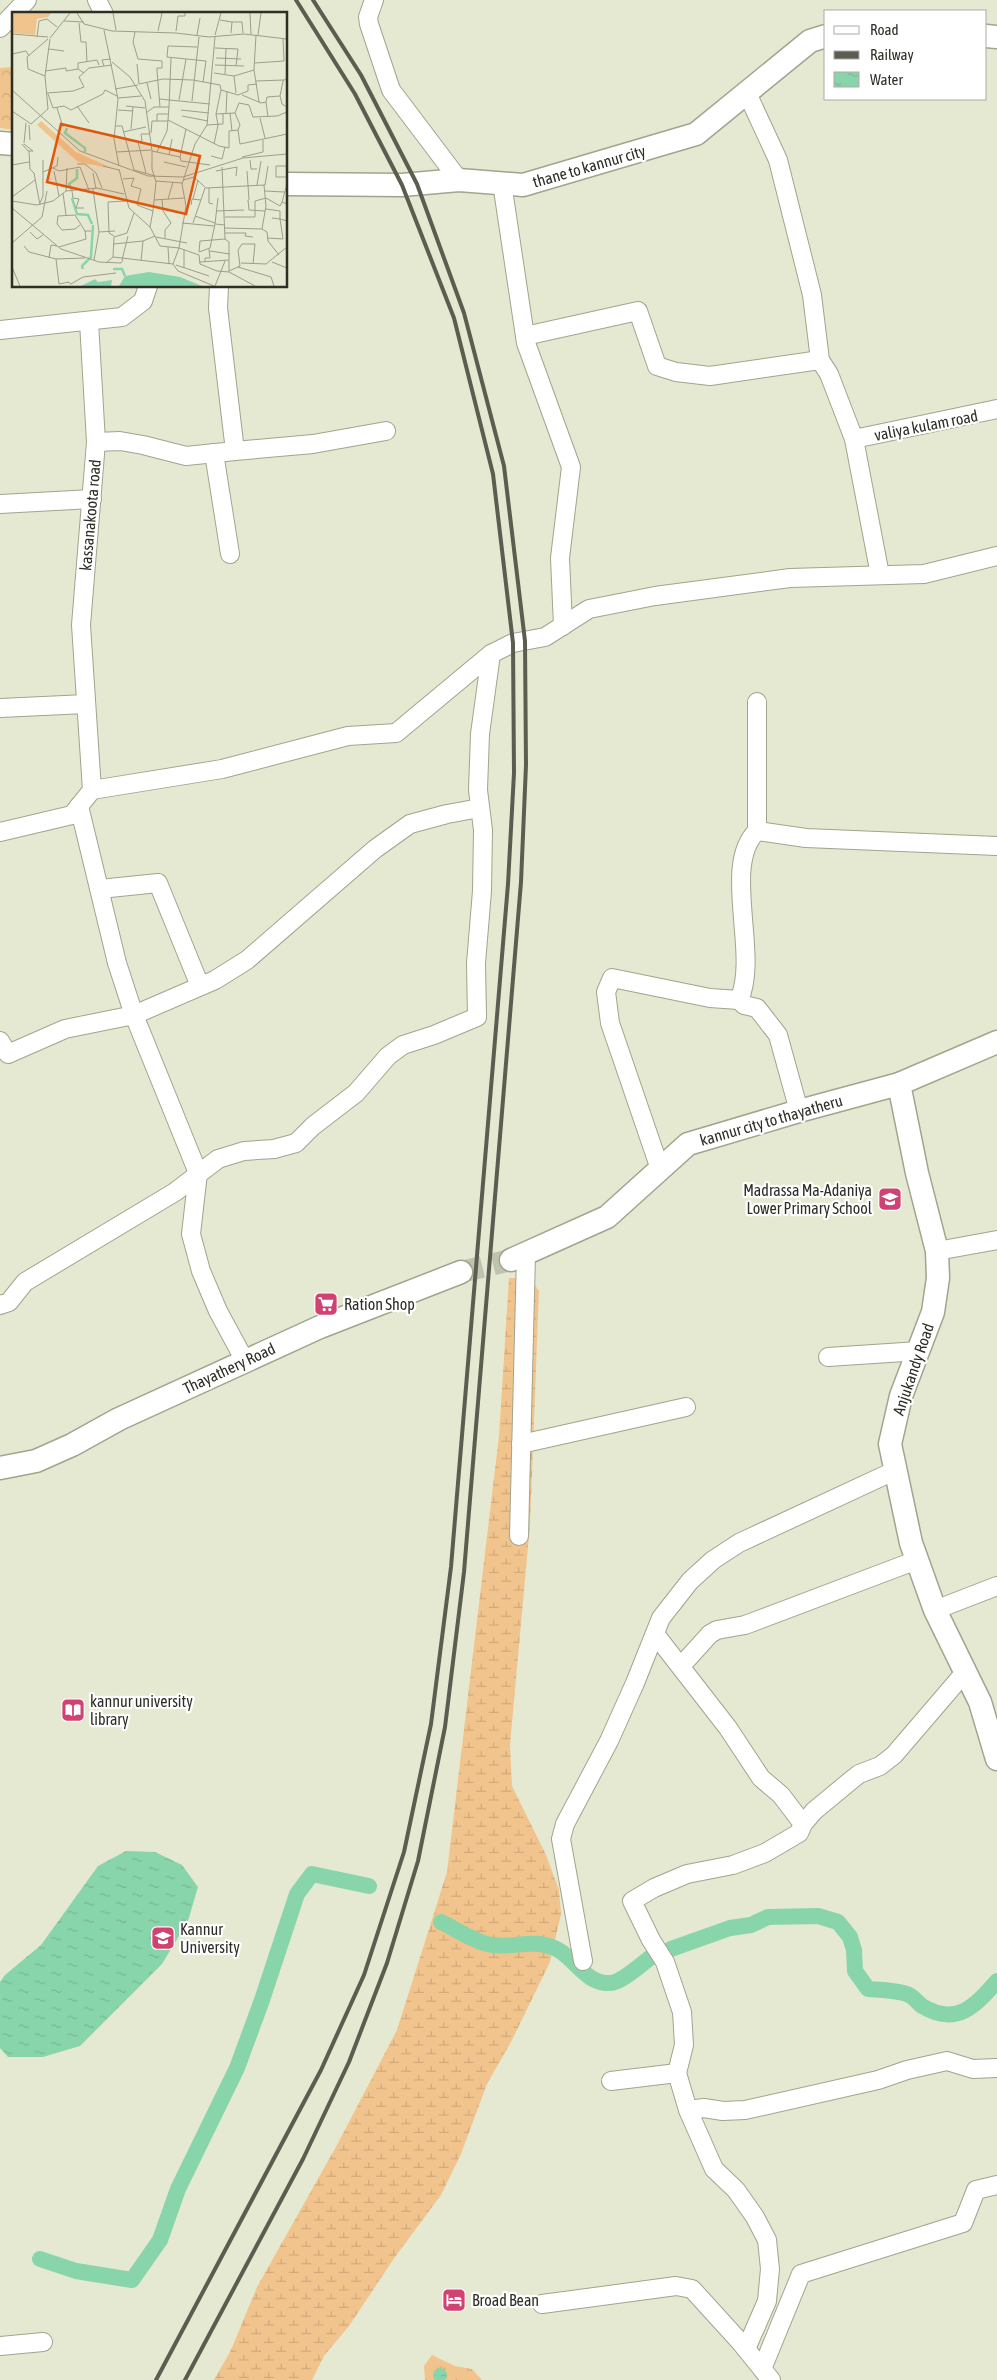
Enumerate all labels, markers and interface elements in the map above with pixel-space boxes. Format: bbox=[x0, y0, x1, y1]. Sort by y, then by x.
legend bbox=[824, 10, 987, 100]
inset map bbox=[12, 12, 288, 288]
text: Road bbox=[870, 21, 899, 38]
text: Railway bbox=[870, 46, 914, 63]
text: Water bbox=[870, 71, 903, 88]
street label: thane to kannur city bbox=[530, 141, 648, 192]
street label: valiya kulam road bbox=[873, 406, 980, 445]
street label: kassanakoota road bbox=[76, 459, 104, 571]
street label: kannur city to thayatheru bbox=[698, 1091, 845, 1150]
place label: Madrassa Ma-Adaniya Lower Primary School bbox=[743, 1181, 873, 1218]
school or university icon: Madrassa Ma-Adaniya Lower Primary School bbox=[877, 1186, 903, 1212]
supermarket icon: Ration Shop bbox=[313, 1291, 339, 1317]
place label: Ration Shop bbox=[344, 1295, 415, 1314]
street label: Anjukandy Road bbox=[889, 1321, 938, 1418]
street label: Thayathery Road bbox=[180, 1339, 278, 1398]
place label: kannur university library bbox=[90, 1692, 193, 1729]
library icon: kannur university library bbox=[60, 1697, 86, 1723]
place label: Kannur University bbox=[180, 1920, 240, 1957]
school or university icon: Kannur University bbox=[150, 1925, 176, 1951]
hotel icon: Broad Bean bbox=[441, 2287, 467, 2313]
place label: Broad Bean bbox=[472, 2291, 539, 2309]

